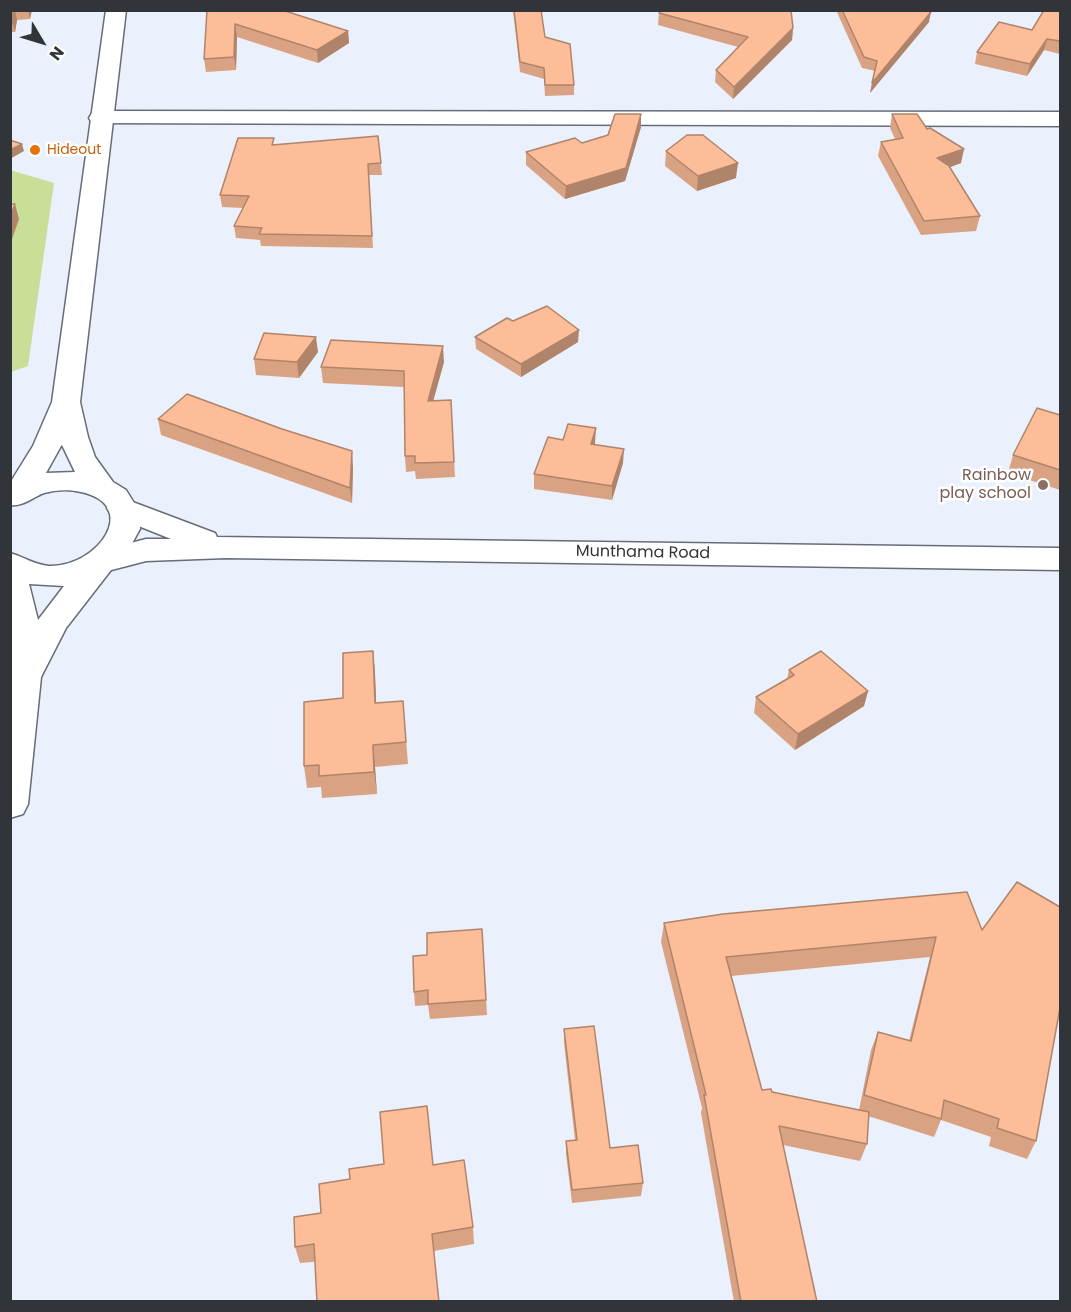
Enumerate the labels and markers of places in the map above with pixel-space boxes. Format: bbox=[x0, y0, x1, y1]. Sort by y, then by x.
place label: Hideout bbox=[47, 142, 101, 158]
marker: Hideout bbox=[28, 143, 42, 157]
place label: Rainbow play school bbox=[939, 466, 1031, 504]
marker: Rainbow play school bbox=[1036, 478, 1050, 492]

